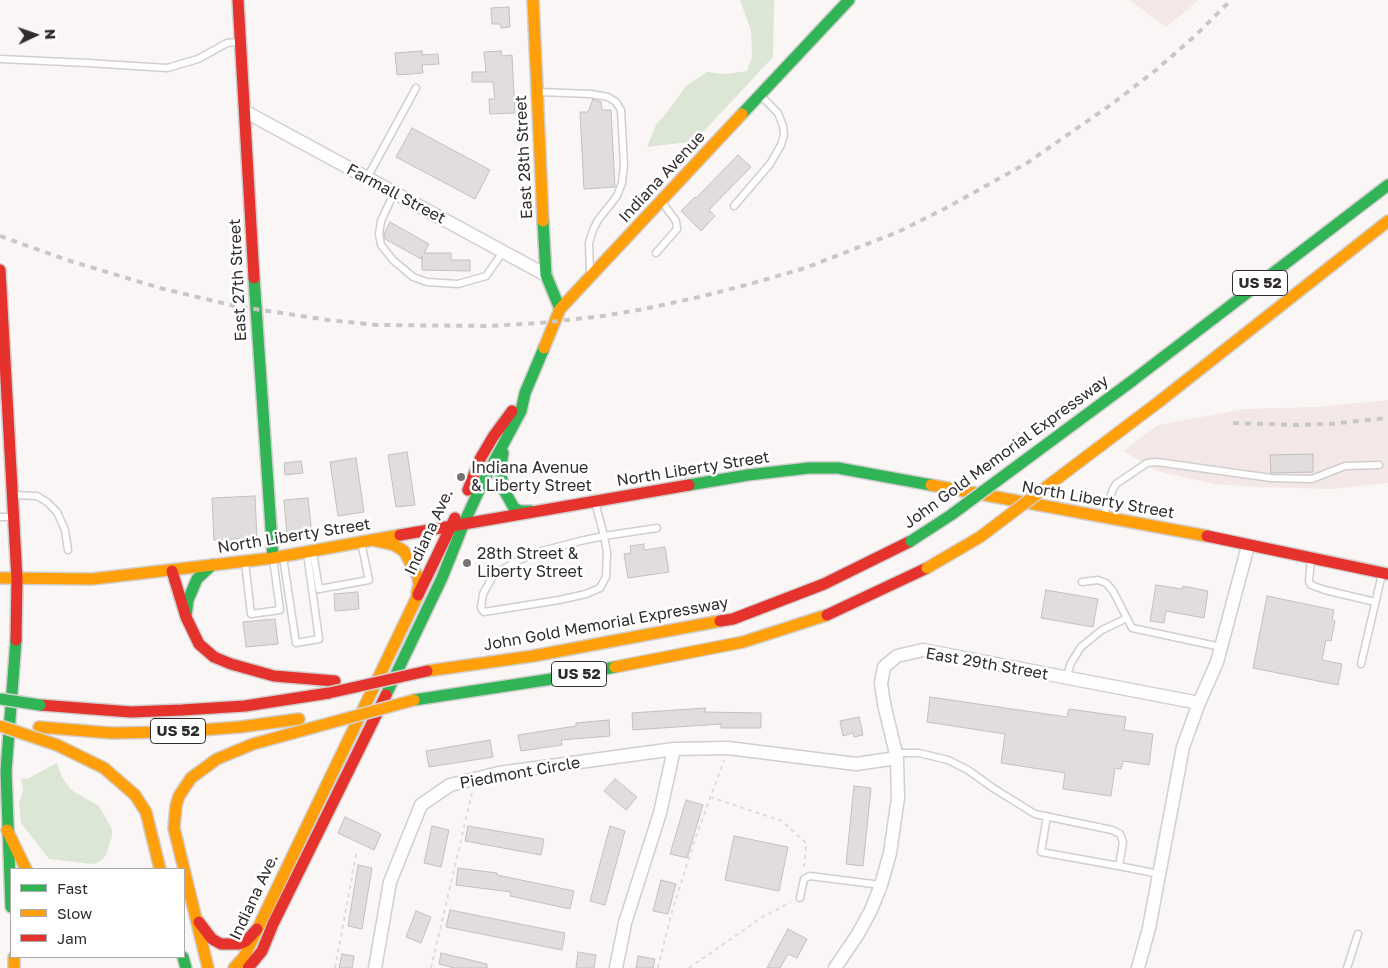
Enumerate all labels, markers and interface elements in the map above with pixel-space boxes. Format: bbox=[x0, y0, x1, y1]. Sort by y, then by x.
north arrow bbox=[10, 10, 60, 60]
text: N bbox=[42, 28, 59, 40]
street label: East 28th Street bbox=[511, 95, 537, 219]
street label: Indiana Avenue bbox=[615, 128, 709, 226]
street label: Farmall Street bbox=[343, 160, 449, 228]
street label: East 27th Street bbox=[225, 218, 251, 342]
road number: US 52 bbox=[1232, 270, 1288, 296]
street label: John Gold Memorial Expressway bbox=[900, 371, 1112, 533]
street label: North Liberty Street bbox=[615, 447, 771, 491]
place label: Indiana Avenue & Liberty Street bbox=[471, 458, 592, 496]
marker: Indiana Avenue & Liberty Street bbox=[455, 471, 467, 483]
street label: North Liberty Street bbox=[1020, 477, 1176, 523]
street label: Indiana Ave. bbox=[401, 486, 457, 578]
street label: North Liberty Street bbox=[216, 514, 372, 558]
place label: 28th Street & Liberty Street bbox=[477, 544, 583, 582]
marker: 28th Street & Liberty Street bbox=[461, 557, 473, 569]
street label: John Gold Memorial Expressway bbox=[482, 593, 730, 655]
street label: East 29th Street bbox=[924, 644, 1050, 684]
road number: US 52 bbox=[552, 662, 606, 686]
road number: US 52 bbox=[150, 718, 206, 744]
street label: Piedmont Circle bbox=[458, 753, 582, 793]
street label: Indiana Ave. bbox=[226, 851, 282, 943]
legend bbox=[10, 868, 185, 958]
text: Fast bbox=[57, 879, 88, 897]
text: Slow bbox=[57, 904, 92, 922]
text: Jam bbox=[57, 929, 87, 947]

